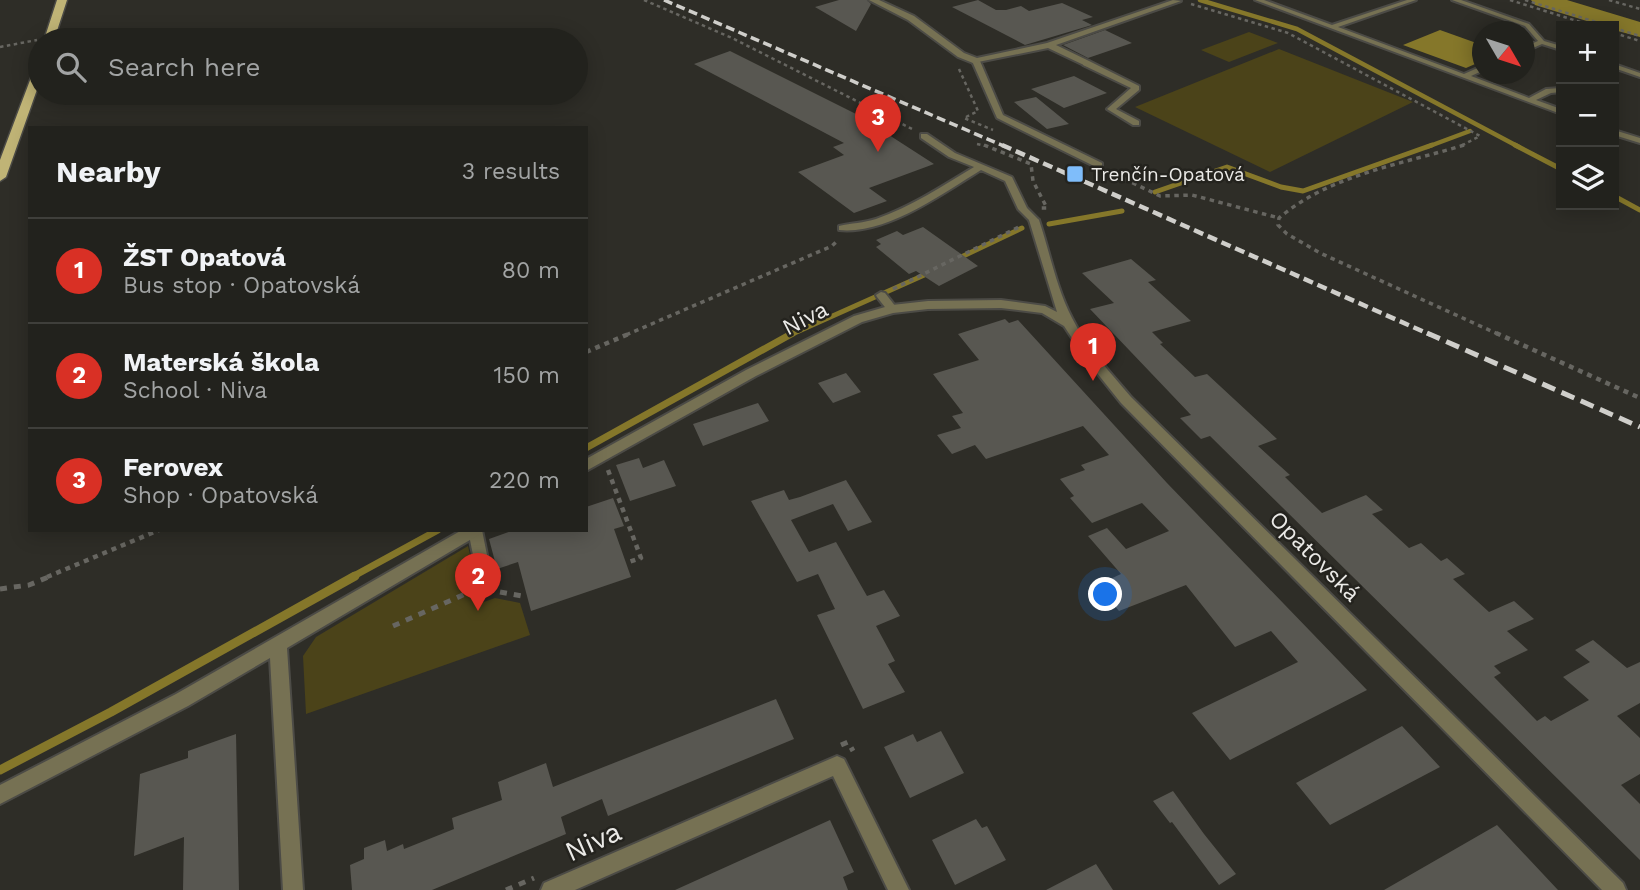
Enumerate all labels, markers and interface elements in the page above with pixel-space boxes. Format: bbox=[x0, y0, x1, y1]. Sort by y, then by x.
north arrow bbox=[1472, 21, 1535, 84]
map controls bbox=[1556, 21, 1619, 210]
button: + bbox=[1556, 21, 1619, 84]
search box bbox=[28, 28, 588, 105]
icon: search bbox=[52, 48, 90, 86]
text: Search here bbox=[108, 52, 260, 82]
button: − bbox=[1556, 84, 1619, 147]
pin: 3 bbox=[855, 94, 901, 152]
button: layers bbox=[1556, 147, 1619, 210]
text: Nearby bbox=[56, 154, 161, 189]
text: 3 results bbox=[462, 158, 560, 185]
place label: Trenčín-Opatová bbox=[1091, 163, 1245, 186]
marker: Trenčín-Opatová bbox=[1065, 164, 1085, 184]
text: ŽST Opatová bbox=[123, 242, 286, 272]
text: 1 bbox=[74, 257, 84, 284]
text: 80 m bbox=[502, 257, 560, 284]
text: Bus stop · Opatovská bbox=[123, 272, 360, 299]
street label: Niva bbox=[778, 296, 833, 341]
pin: 1 bbox=[1070, 323, 1116, 381]
text: Materská škola bbox=[123, 347, 319, 377]
text: 2 bbox=[72, 362, 86, 389]
text: 150 m bbox=[494, 362, 560, 389]
text: School · Niva bbox=[123, 377, 267, 404]
text: Ferovex bbox=[123, 452, 223, 482]
text: 3 bbox=[72, 467, 86, 494]
text: 220 m bbox=[489, 467, 560, 494]
text: Shop · Opatovská bbox=[123, 482, 318, 509]
street label: Opatovská bbox=[1264, 505, 1366, 607]
pin: 2 bbox=[455, 553, 501, 611]
your location bbox=[1088, 577, 1122, 611]
street label: Niva bbox=[560, 815, 627, 868]

